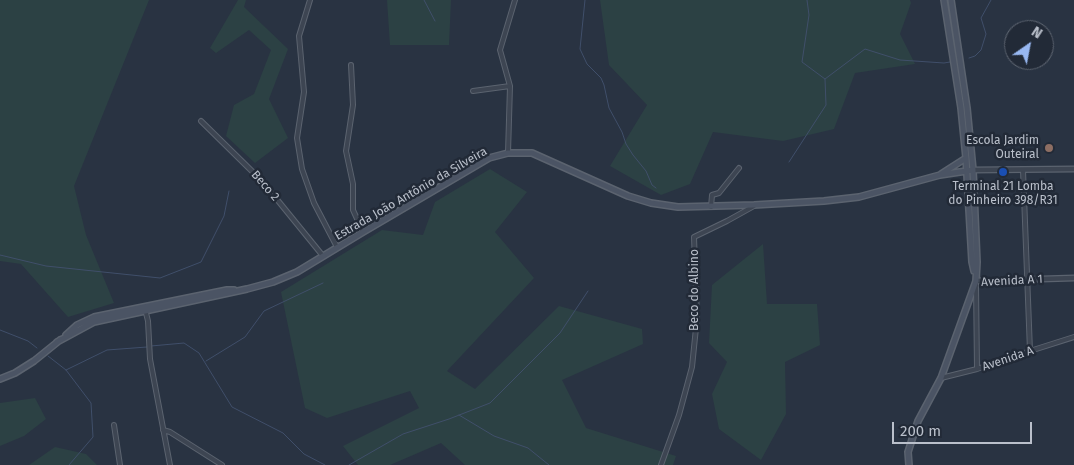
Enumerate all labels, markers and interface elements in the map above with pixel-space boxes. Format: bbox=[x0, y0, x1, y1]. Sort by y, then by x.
north arrow bbox=[1004, 20, 1054, 70]
text: N bbox=[1028, 23, 1045, 42]
place label: Escola Jardim Outeiral bbox=[966, 134, 1039, 162]
marker: Escola Jardim Outeiral bbox=[1043, 142, 1055, 154]
street label: Estrada João Antônio da Silveira bbox=[332, 144, 490, 244]
marker: Terminal 21 Lomba do Pinheiro 398/R31 bbox=[997, 166, 1009, 178]
street label: Beco 2 bbox=[248, 168, 282, 204]
place label: Terminal 21 Lomba do Pinheiro 398/R31 bbox=[948, 180, 1058, 208]
street label: Beco do Albino bbox=[688, 249, 702, 331]
street label: Avenida A 1 bbox=[981, 272, 1043, 290]
street label: Avenida A bbox=[980, 343, 1036, 375]
scale bar bbox=[894, 412, 1034, 444]
text: 200 m bbox=[900, 422, 941, 440]

